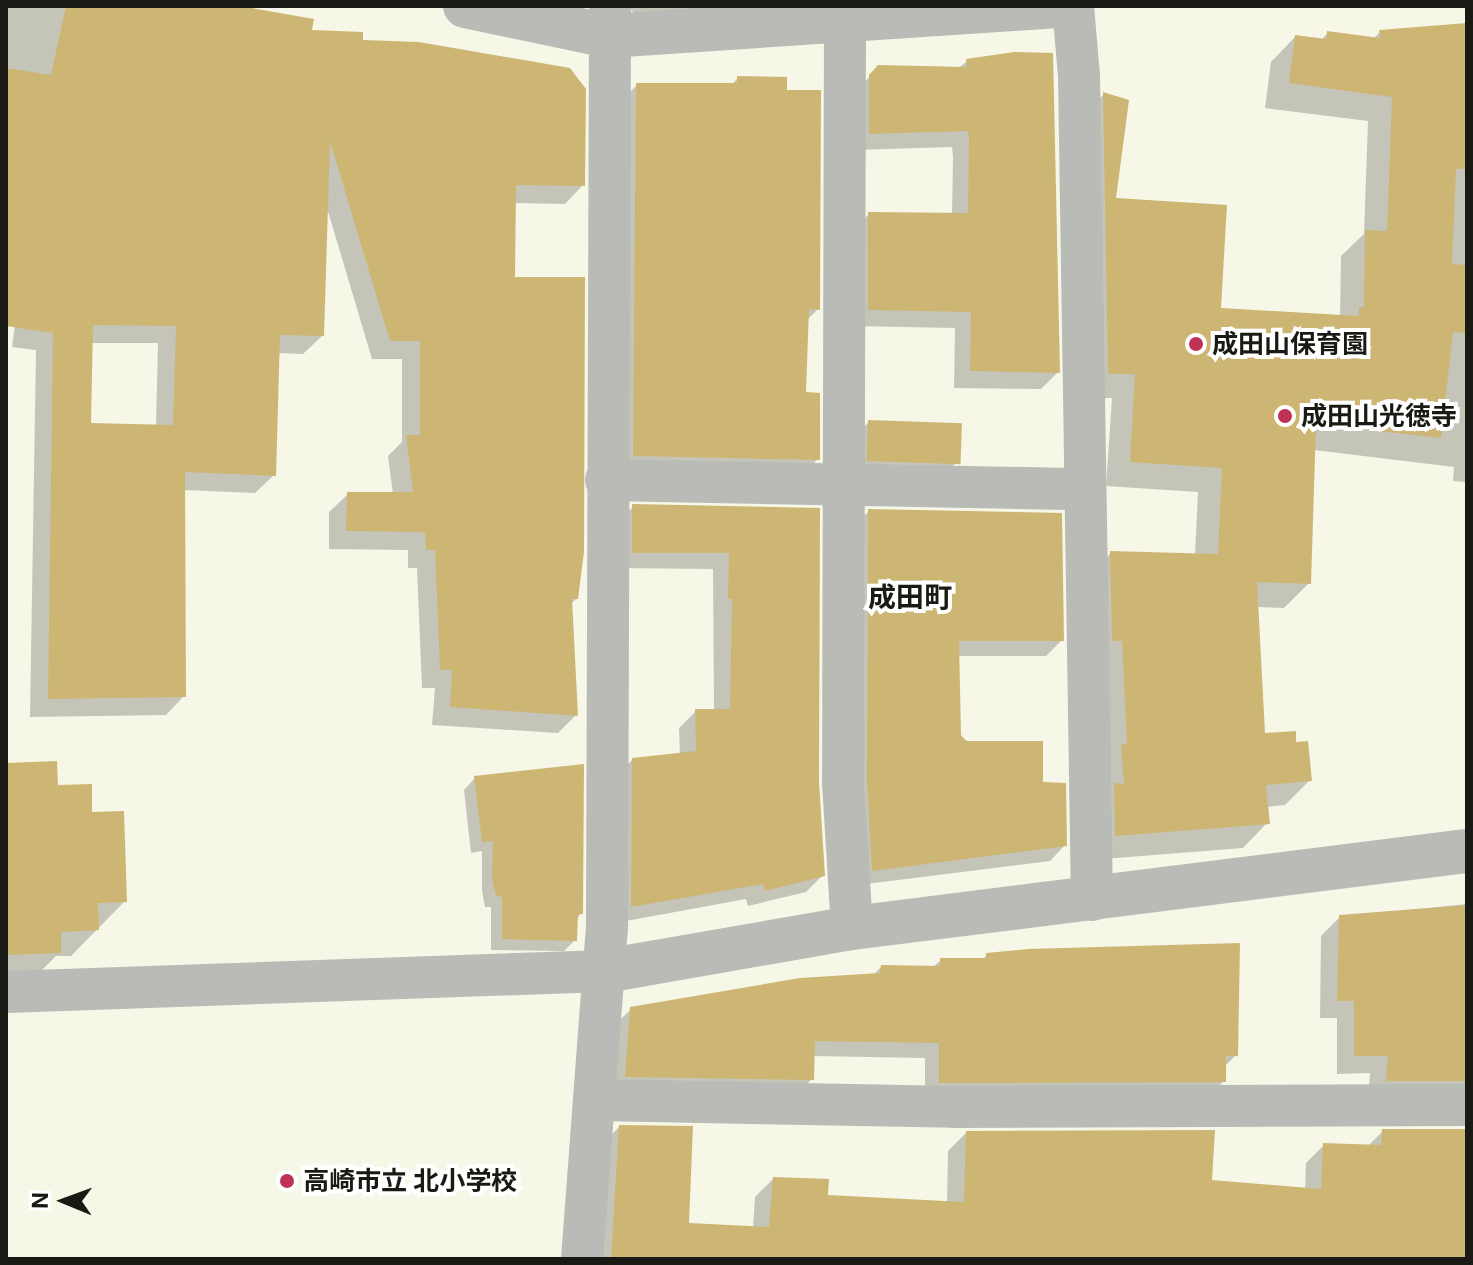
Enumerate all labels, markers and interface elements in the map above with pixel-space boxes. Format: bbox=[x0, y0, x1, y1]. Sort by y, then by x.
place label: 成田山保育園 bbox=[1212, 328, 1368, 360]
marker: 成田山保育園 bbox=[1187, 335, 1205, 353]
place label: 成田山光徳寺 bbox=[1301, 400, 1457, 432]
marker: 成田山光徳寺 bbox=[1276, 407, 1294, 425]
district label: 成田町 bbox=[868, 580, 952, 614]
north arrow bbox=[24, 1161, 104, 1241]
place label: 高崎市立 北小学校 bbox=[303, 1165, 517, 1197]
marker: 高崎市立 北小学校 bbox=[278, 1172, 296, 1190]
text: N bbox=[27, 1192, 53, 1209]

